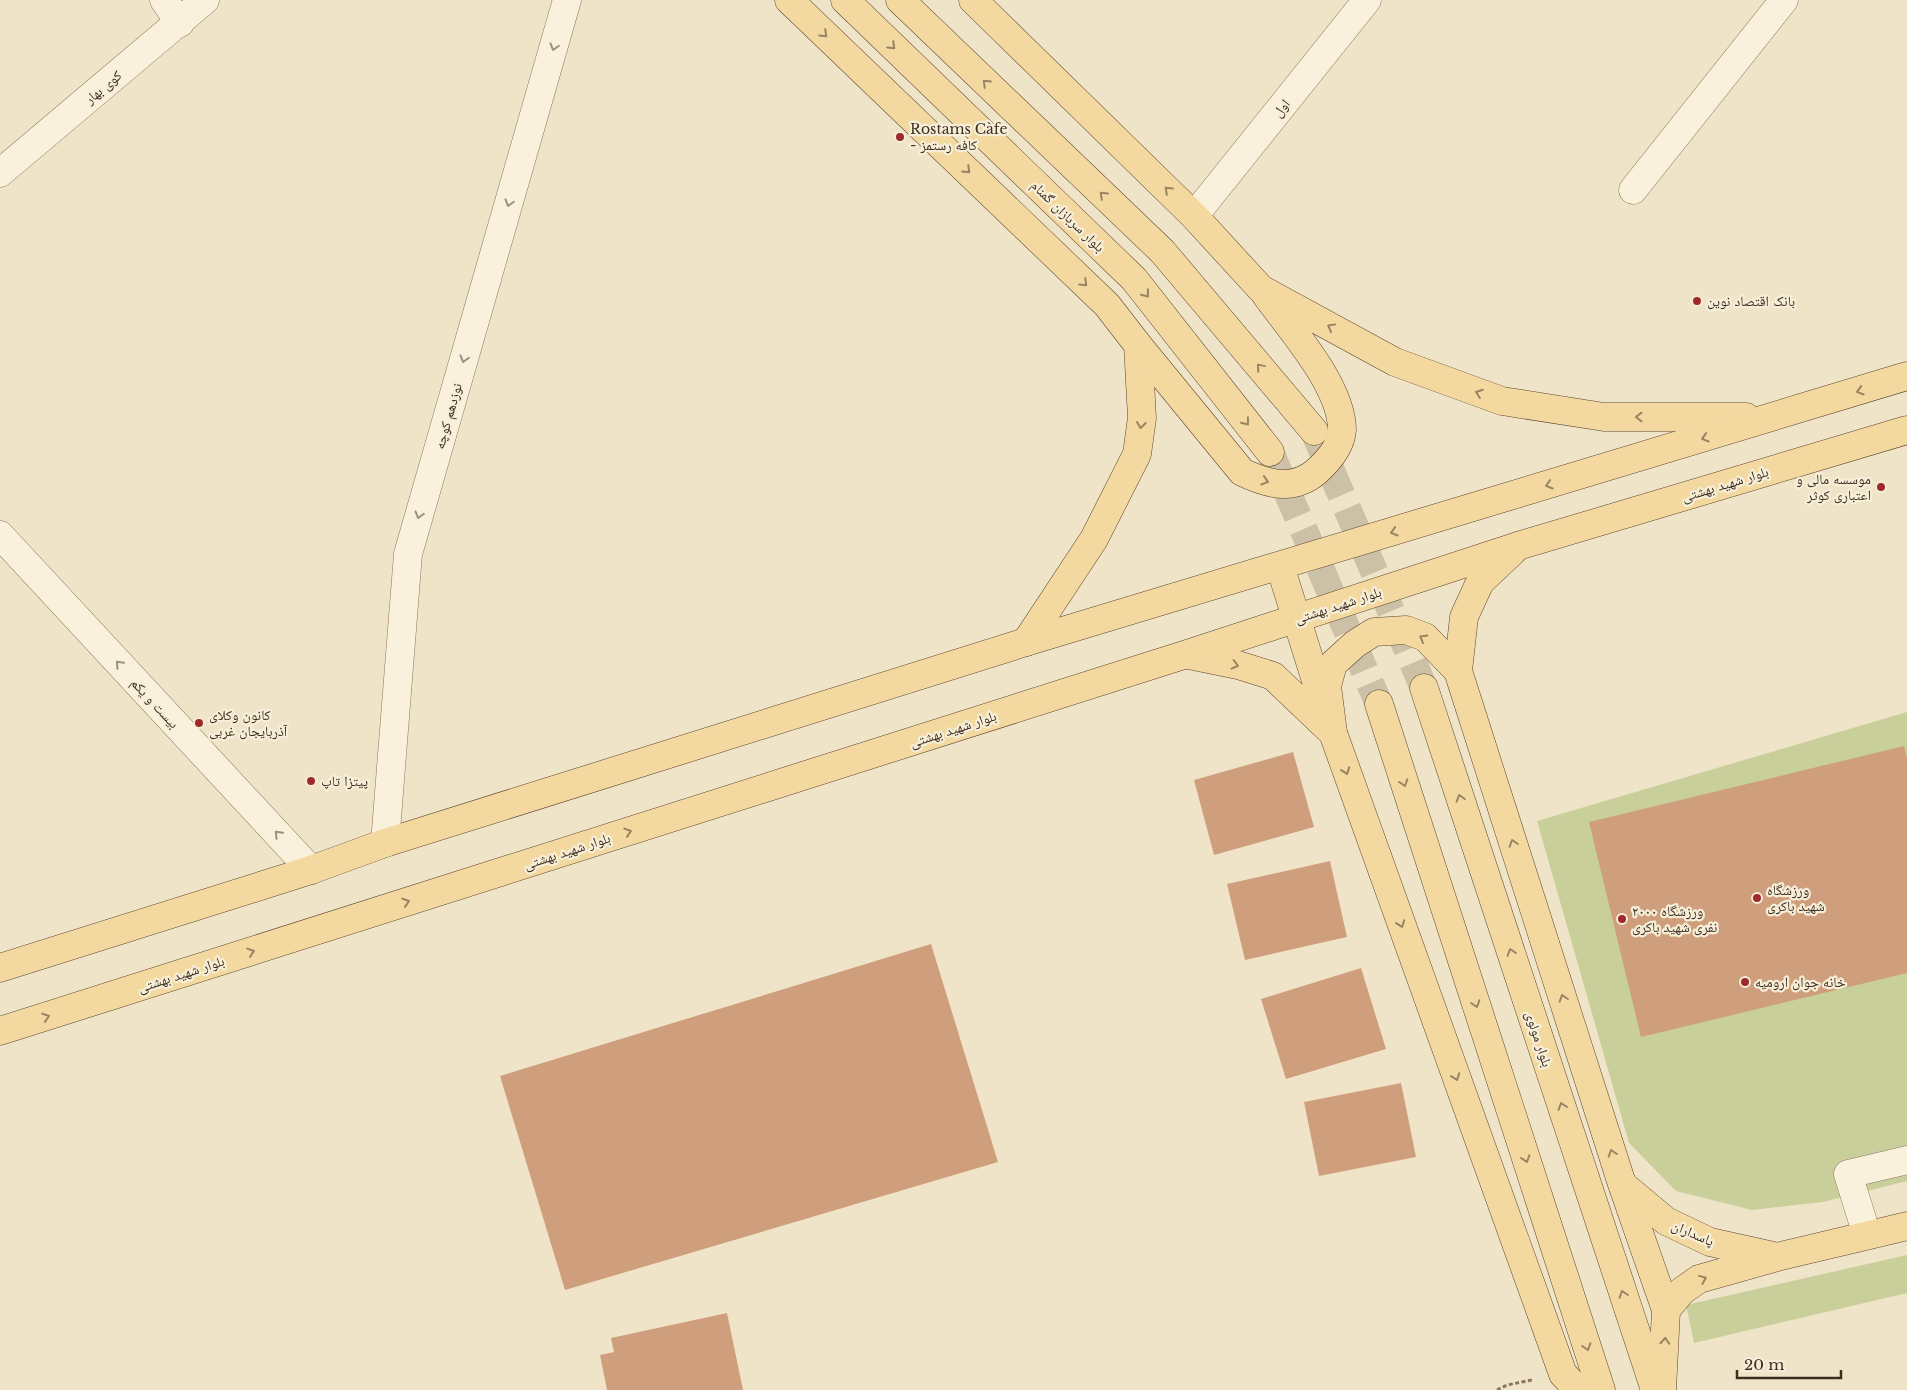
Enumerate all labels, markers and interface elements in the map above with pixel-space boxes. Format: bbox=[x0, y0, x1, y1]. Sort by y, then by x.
one-way arrow bbox=[819, 28, 828, 37]
one-way arrow bbox=[887, 40, 896, 49]
one-way arrow bbox=[549, 42, 560, 51]
street label: کوی بهار bbox=[80, 66, 125, 108]
one-way arrow bbox=[983, 80, 992, 89]
street label: اول bbox=[1268, 95, 1294, 121]
place label: Rostams Càfe - کافه رستمز bbox=[910, 120, 1007, 154]
marker: Rostams Càfe - کافه رستمز bbox=[894, 131, 906, 143]
one-way arrow bbox=[961, 165, 970, 174]
street label: بلوار سربازان گمنام bbox=[1027, 176, 1109, 257]
one-way arrow bbox=[1165, 187, 1174, 196]
one-way arrow bbox=[1100, 192, 1109, 201]
one-way arrow bbox=[504, 199, 515, 207]
one-way arrow bbox=[1079, 277, 1088, 286]
one-way arrow bbox=[1140, 289, 1149, 298]
place label: بانک اقتصاد نوین bbox=[1707, 292, 1795, 310]
marker: بانک اقتصاد نوین bbox=[1691, 295, 1703, 307]
one-way arrow bbox=[1327, 323, 1336, 333]
one-way arrow bbox=[459, 355, 470, 364]
one-way arrow bbox=[1256, 363, 1265, 372]
street label: نوزدهم کوچه bbox=[430, 381, 467, 451]
one-way arrow bbox=[1857, 385, 1865, 395]
one-way arrow bbox=[1475, 389, 1483, 399]
one-way arrow bbox=[1634, 412, 1642, 422]
one-way arrow bbox=[1241, 416, 1249, 425]
one-way arrow bbox=[1136, 421, 1147, 429]
one-way arrow bbox=[1701, 432, 1710, 442]
street label: بلوار شهید بهشتی bbox=[1679, 462, 1771, 506]
place label: موسسه مالی و اعتباری کوثر bbox=[1796, 470, 1871, 504]
one-way arrow bbox=[1260, 476, 1269, 486]
one-way arrow bbox=[1546, 479, 1554, 489]
marker: موسسه مالی و اعتباری کوثر bbox=[1875, 481, 1887, 493]
one-way arrow bbox=[414, 511, 425, 520]
one-way arrow bbox=[1390, 526, 1398, 536]
street label: بلوار شهید بهشتی bbox=[1292, 582, 1384, 627]
one-way arrow bbox=[1420, 634, 1429, 644]
one-way arrow bbox=[1230, 659, 1239, 670]
one-way arrow bbox=[116, 660, 125, 669]
street label: بیست و یکم bbox=[126, 674, 183, 733]
place label: کانون وکلای آذربایجان غربی bbox=[209, 706, 287, 740]
street label: بلوار شهید بهشتی bbox=[907, 706, 999, 751]
marker: کانون وکلای آذربایجان غربی bbox=[193, 717, 205, 729]
one-way arrow bbox=[1340, 766, 1350, 775]
place label: پیتزا تاپ bbox=[321, 772, 368, 790]
marker: پیتزا تاپ bbox=[305, 775, 317, 787]
one-way arrow bbox=[1399, 779, 1409, 787]
one-way arrow bbox=[1456, 794, 1466, 802]
street label: بلوار شهید بهشتی bbox=[521, 828, 613, 873]
one-way arrow bbox=[623, 828, 632, 838]
one-way arrow bbox=[275, 831, 284, 840]
one-way arrow bbox=[1509, 840, 1519, 848]
place label: ورزشگاه شهید باکری bbox=[1767, 881, 1825, 915]
marker: ورزشگاه شهید باکری bbox=[1751, 892, 1763, 904]
one-way arrow bbox=[402, 898, 410, 908]
place label: ورزشگاه ۲۰۰۰ نفری شهید باکری bbox=[1632, 902, 1717, 936]
marker: ورزشگاه ۲۰۰۰ نفری شهید باکری bbox=[1616, 913, 1628, 925]
one-way arrow bbox=[1395, 919, 1405, 928]
one-way arrow bbox=[247, 947, 255, 957]
one-way arrow bbox=[1506, 948, 1516, 957]
street label: بلوار شهید بهشتی bbox=[135, 951, 227, 996]
place label: خانه جوان ارومیه bbox=[1755, 973, 1846, 991]
marker: خانه جوان ارومیه bbox=[1739, 976, 1751, 988]
one-way arrow bbox=[1558, 994, 1568, 1003]
one-way arrow bbox=[1470, 1000, 1480, 1008]
street label: بلوار مولوی bbox=[1522, 1009, 1557, 1069]
one-way arrow bbox=[42, 1012, 50, 1022]
one-way arrow bbox=[1450, 1072, 1460, 1081]
one-way arrow bbox=[1557, 1103, 1567, 1111]
one-way arrow bbox=[1608, 1149, 1618, 1158]
one-way arrow bbox=[1520, 1154, 1530, 1163]
street label: پاسداران bbox=[1669, 1216, 1717, 1250]
one-way arrow bbox=[1698, 1275, 1707, 1285]
one-way arrow bbox=[1619, 1290, 1629, 1299]
one-way arrow bbox=[1659, 1337, 1670, 1345]
one-way arrow bbox=[1581, 1342, 1591, 1351]
scale bar bbox=[1737, 1348, 1841, 1380]
text: 20 m bbox=[1744, 1355, 1784, 1374]

